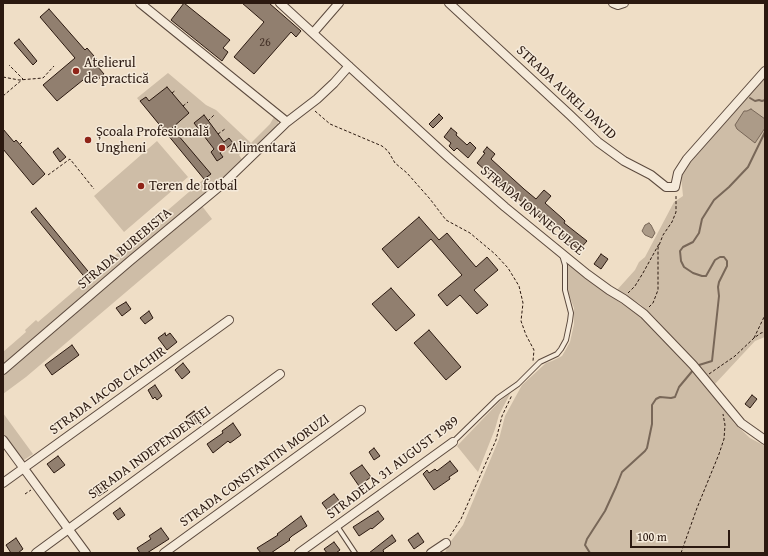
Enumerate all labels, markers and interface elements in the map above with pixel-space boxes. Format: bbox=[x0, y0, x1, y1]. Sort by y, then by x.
house number: 26 bbox=[259, 36, 271, 50]
street label: STRADA AUREL DAVID bbox=[513, 42, 619, 144]
place label: Atelierul de practică bbox=[84, 55, 149, 88]
marker: Atelierul de practică bbox=[71, 66, 81, 76]
place label: Școala Profesională Ungheni bbox=[96, 124, 209, 156]
marker: Școala Profesională Ungheni bbox=[83, 135, 93, 145]
place label: Alimentară bbox=[230, 140, 296, 156]
marker: Alimentară bbox=[217, 143, 227, 153]
street label: STRADA ION NECULCE bbox=[477, 163, 587, 259]
place label: Teren de fotbal bbox=[149, 178, 237, 194]
marker: Teren de fotbal bbox=[136, 181, 146, 191]
street label: STRADA BUREBISTA bbox=[74, 205, 176, 293]
street label: STRADA IACOB CIACHIR bbox=[46, 343, 170, 439]
street label: STRADA INDEPENDENȚEI bbox=[85, 403, 215, 503]
street label: STRADA CONSTANTIN MORUZI bbox=[177, 411, 333, 531]
street label: STRADELA 31 AUGUST 1989 bbox=[324, 413, 462, 523]
scale bar bbox=[632, 522, 732, 548]
text: 100 m bbox=[637, 528, 667, 545]

